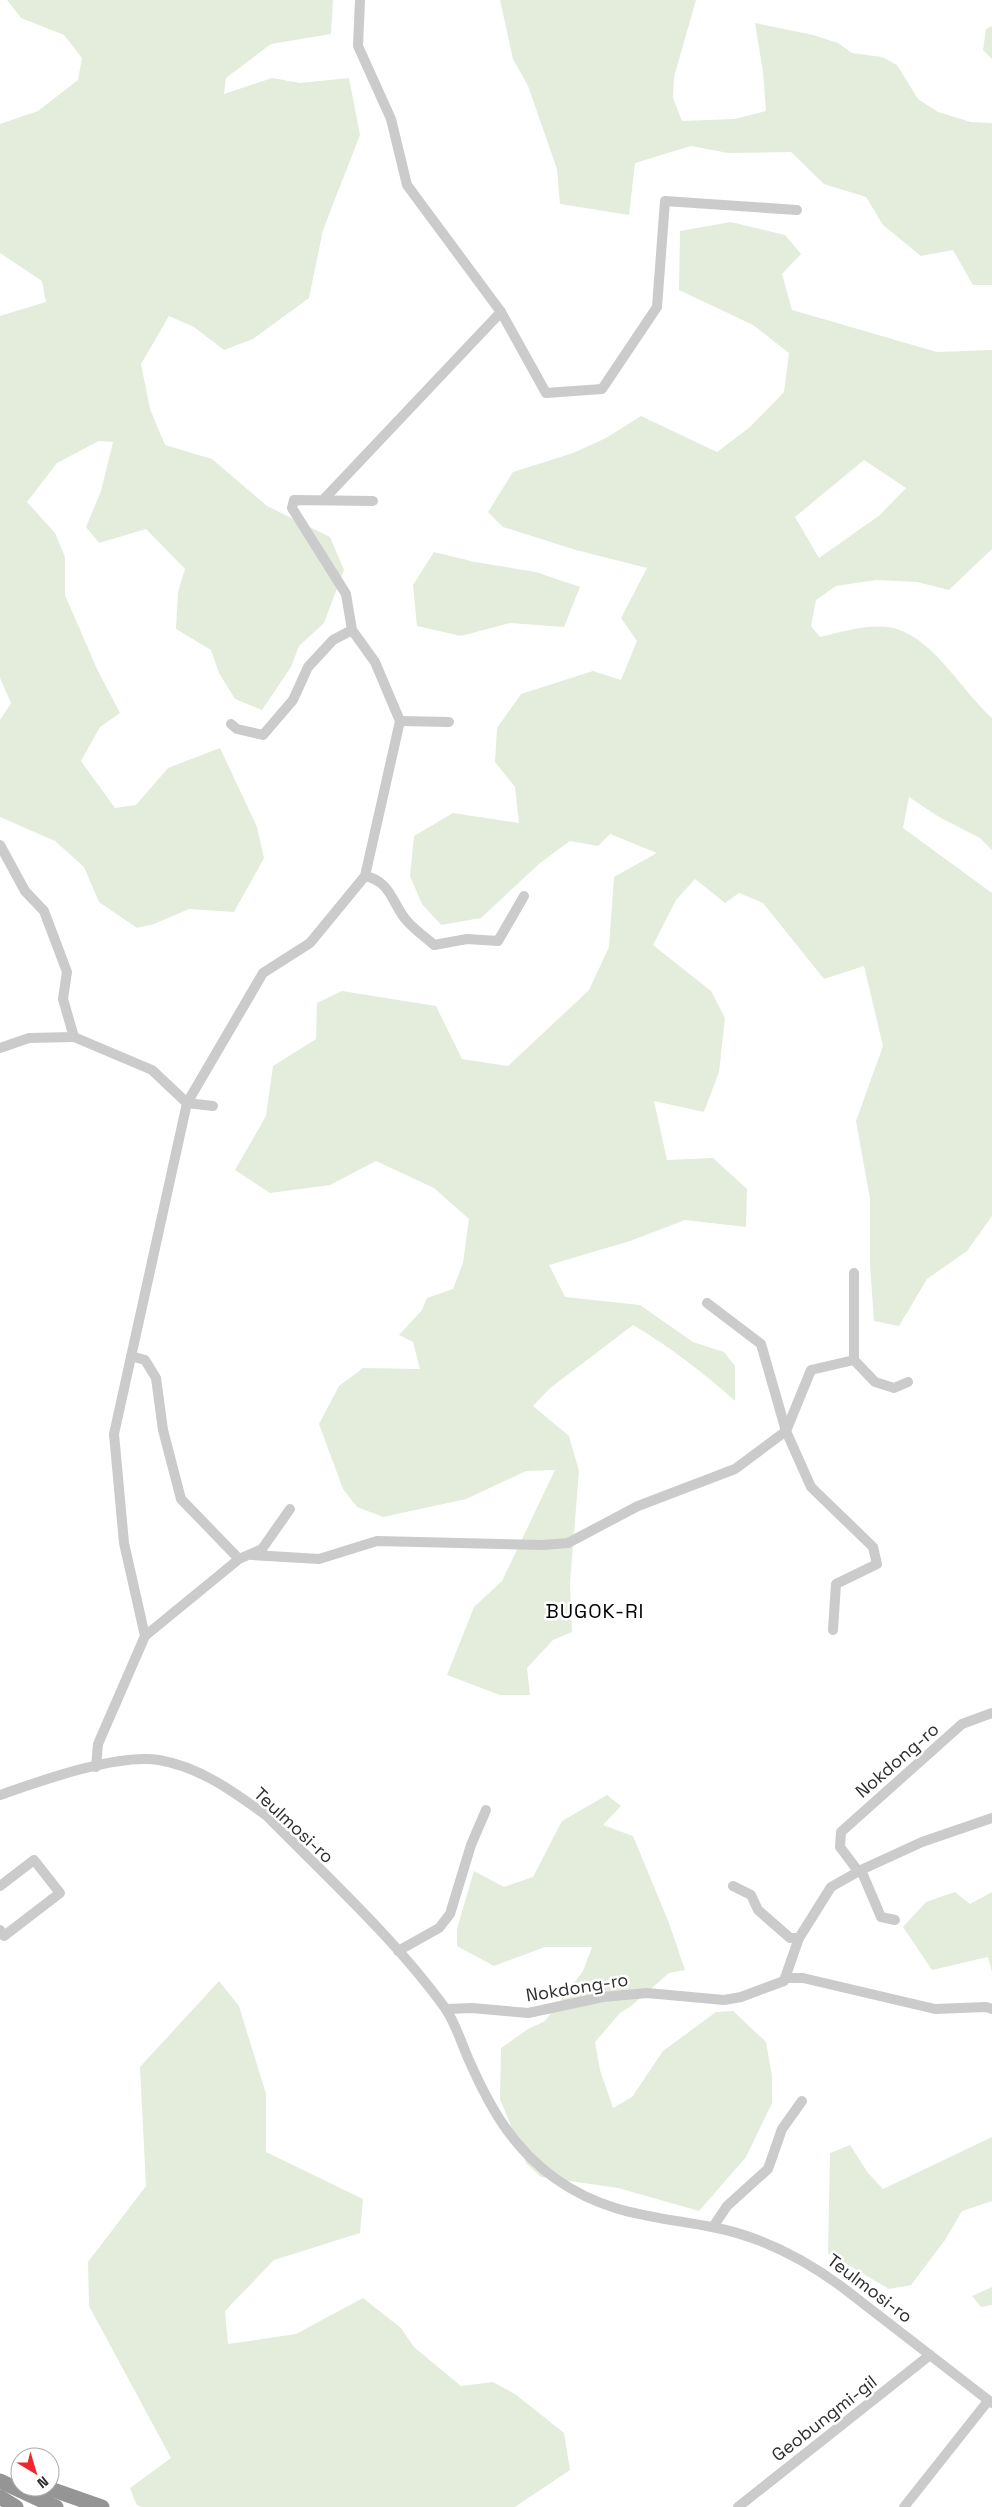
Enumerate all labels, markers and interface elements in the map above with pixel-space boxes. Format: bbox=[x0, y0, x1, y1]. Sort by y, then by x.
district label: BUGOK-RI bbox=[545, 1598, 645, 1624]
street label: Nokdong-ro bbox=[850, 1717, 944, 1803]
street label: Teulmosi-ro bbox=[249, 1782, 339, 1868]
street label: Nokdong-ro bbox=[524, 1968, 630, 2006]
street label: Teulmosi-ro bbox=[823, 2248, 917, 2328]
street label: Geobungmi-gil bbox=[767, 2370, 881, 2466]
north arrow bbox=[10, 2447, 60, 2497]
text: N bbox=[34, 2472, 52, 2492]

